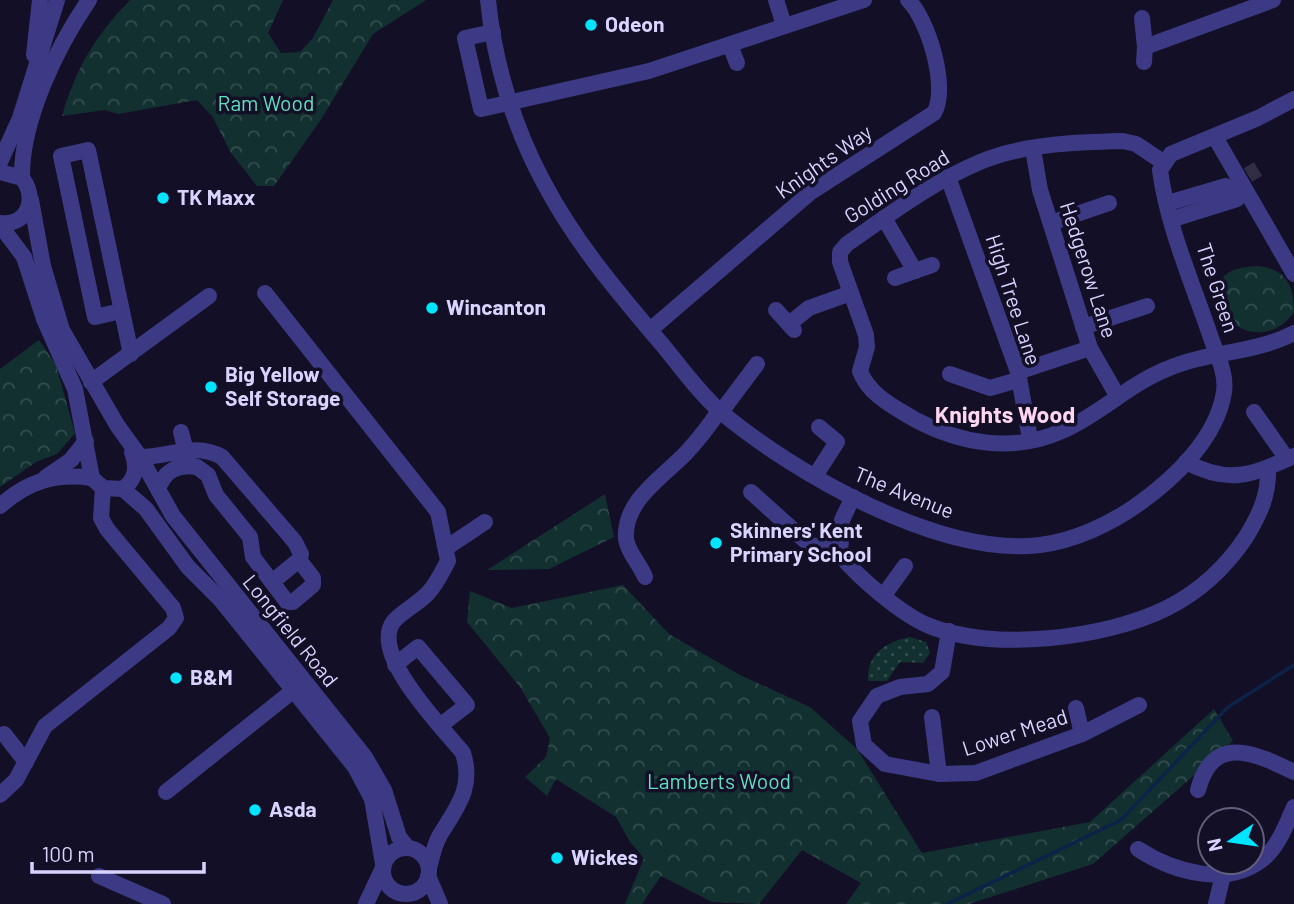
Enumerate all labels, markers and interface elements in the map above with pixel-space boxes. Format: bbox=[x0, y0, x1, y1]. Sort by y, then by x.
place label: Odeon bbox=[605, 11, 665, 36]
marker: Odeon bbox=[583, 17, 599, 33]
park label: Ram Wood bbox=[218, 90, 314, 115]
street label: Knights Way bbox=[770, 118, 876, 203]
street label: Golding Road bbox=[839, 144, 953, 228]
place label: TK Maxx bbox=[177, 184, 255, 209]
marker: TK Maxx bbox=[155, 190, 171, 206]
street label: Hedgerow Lane bbox=[1056, 198, 1123, 341]
street label: High Tree Lane bbox=[982, 231, 1047, 368]
street label: The Green bbox=[1192, 240, 1245, 335]
place label: Wincanton bbox=[446, 294, 546, 319]
marker: Wincanton bbox=[424, 300, 440, 316]
place label: Big Yellow Self Storage bbox=[225, 361, 341, 410]
marker: Big Yellow Self Storage bbox=[203, 379, 219, 395]
district label: Knights Wood bbox=[935, 400, 1075, 428]
street label: The Avenue bbox=[851, 460, 958, 523]
place label: Skinners' Kent Primary School bbox=[730, 517, 871, 566]
marker: Skinners' Kent Primary School bbox=[708, 535, 724, 551]
street label: Longfield Road bbox=[238, 569, 344, 691]
place label: B&M bbox=[190, 664, 233, 689]
marker: B&M bbox=[168, 670, 184, 686]
street label: Lower Mead bbox=[959, 703, 1070, 760]
park label: Lamberts Wood bbox=[647, 768, 791, 793]
place label: Asda bbox=[269, 796, 317, 821]
marker: Asda bbox=[247, 802, 263, 818]
north arrow bbox=[1196, 806, 1266, 876]
scale bar bbox=[32, 830, 203, 874]
text: N bbox=[1201, 836, 1227, 854]
text: 100 m bbox=[42, 841, 95, 866]
place label: Wickes bbox=[571, 844, 638, 869]
marker: Wickes bbox=[549, 850, 565, 866]

